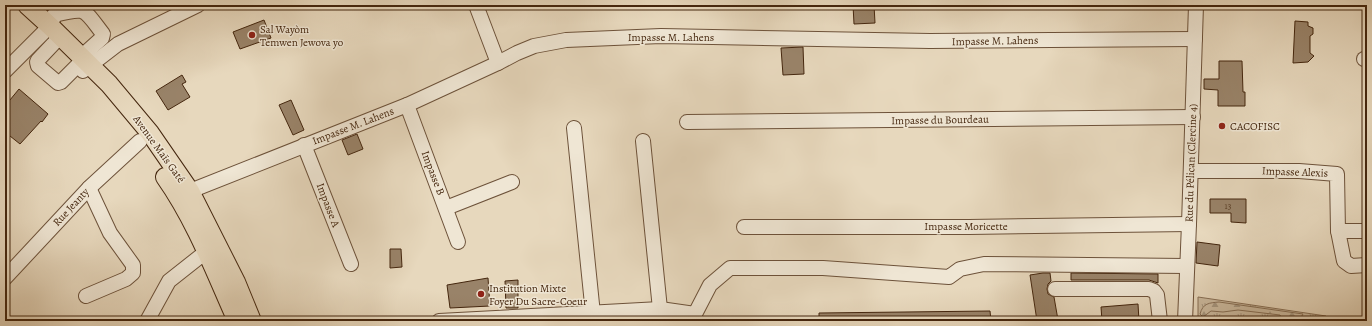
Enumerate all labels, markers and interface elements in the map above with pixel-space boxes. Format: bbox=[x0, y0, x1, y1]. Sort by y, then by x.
place label: Sal Wayòm Temwen Jewova yo bbox=[260, 22, 344, 50]
marker: Sal Wayòm Temwen Jewova yo bbox=[247, 30, 257, 40]
street label: Impasse M. Lahens bbox=[628, 30, 714, 45]
street label: Impasse M. Lahens bbox=[952, 33, 1038, 49]
street label: Impasse M. Lahens bbox=[310, 104, 396, 148]
street label: Rue du Pélican (Clercine 4) bbox=[1181, 104, 1201, 222]
street label: Avenue Maïs Gaté bbox=[129, 111, 189, 186]
street label: Impasse du Bourdeau bbox=[891, 112, 989, 128]
place label: CACOFISC bbox=[1230, 119, 1280, 134]
marker: CACOFISC bbox=[1217, 121, 1227, 131]
street label: Impasse B bbox=[418, 149, 448, 197]
street label: Impasse Alexis bbox=[1262, 163, 1328, 181]
street label: Impasse A bbox=[313, 181, 344, 230]
street label: Rue Jeanty bbox=[49, 185, 93, 229]
house number: 13 bbox=[1225, 200, 1232, 212]
street label: Impasse Moricette bbox=[924, 219, 1008, 234]
place label: Institution Mixte Foyer Du Sacre-Coeur bbox=[489, 281, 587, 309]
marker: Institution Mixte Foyer Du Sacre-Coeur bbox=[476, 289, 486, 299]

